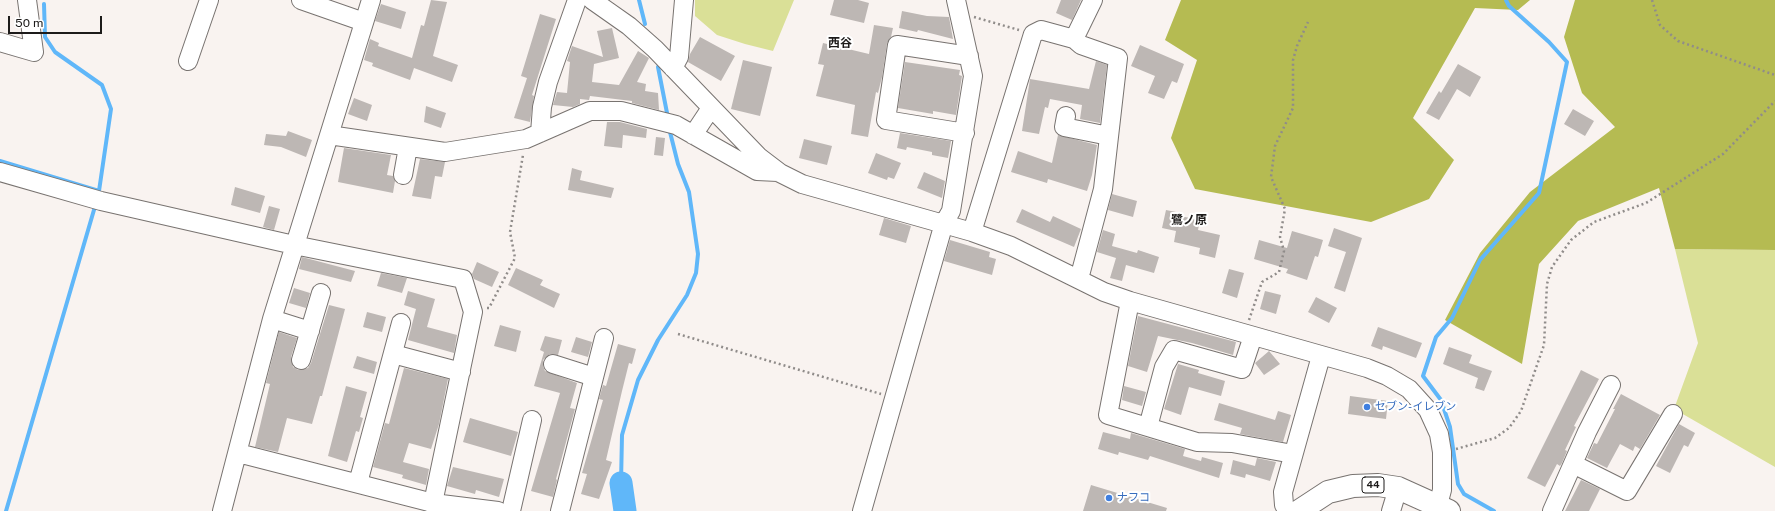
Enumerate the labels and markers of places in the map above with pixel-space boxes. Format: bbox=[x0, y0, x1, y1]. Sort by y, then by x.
place label: セブン-イレブン bbox=[1375, 400, 1456, 414]
marker: セブン-イレブン bbox=[1362, 402, 1372, 412]
place label: ナフコ bbox=[1117, 491, 1150, 505]
marker: ナフコ bbox=[1104, 493, 1114, 503]

